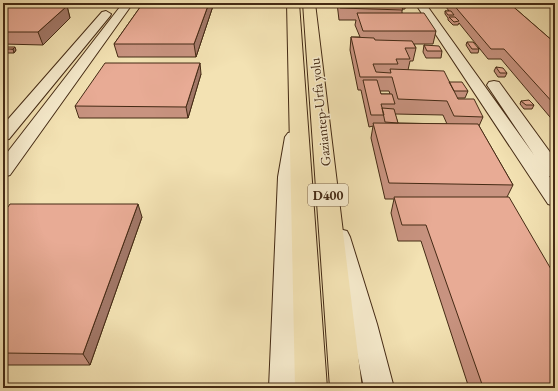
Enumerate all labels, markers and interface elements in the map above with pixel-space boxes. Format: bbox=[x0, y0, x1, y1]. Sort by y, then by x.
street label: Gaziantep-Urfa yolu bbox=[305, 56, 335, 167]
road number: D400 bbox=[308, 184, 348, 206]

